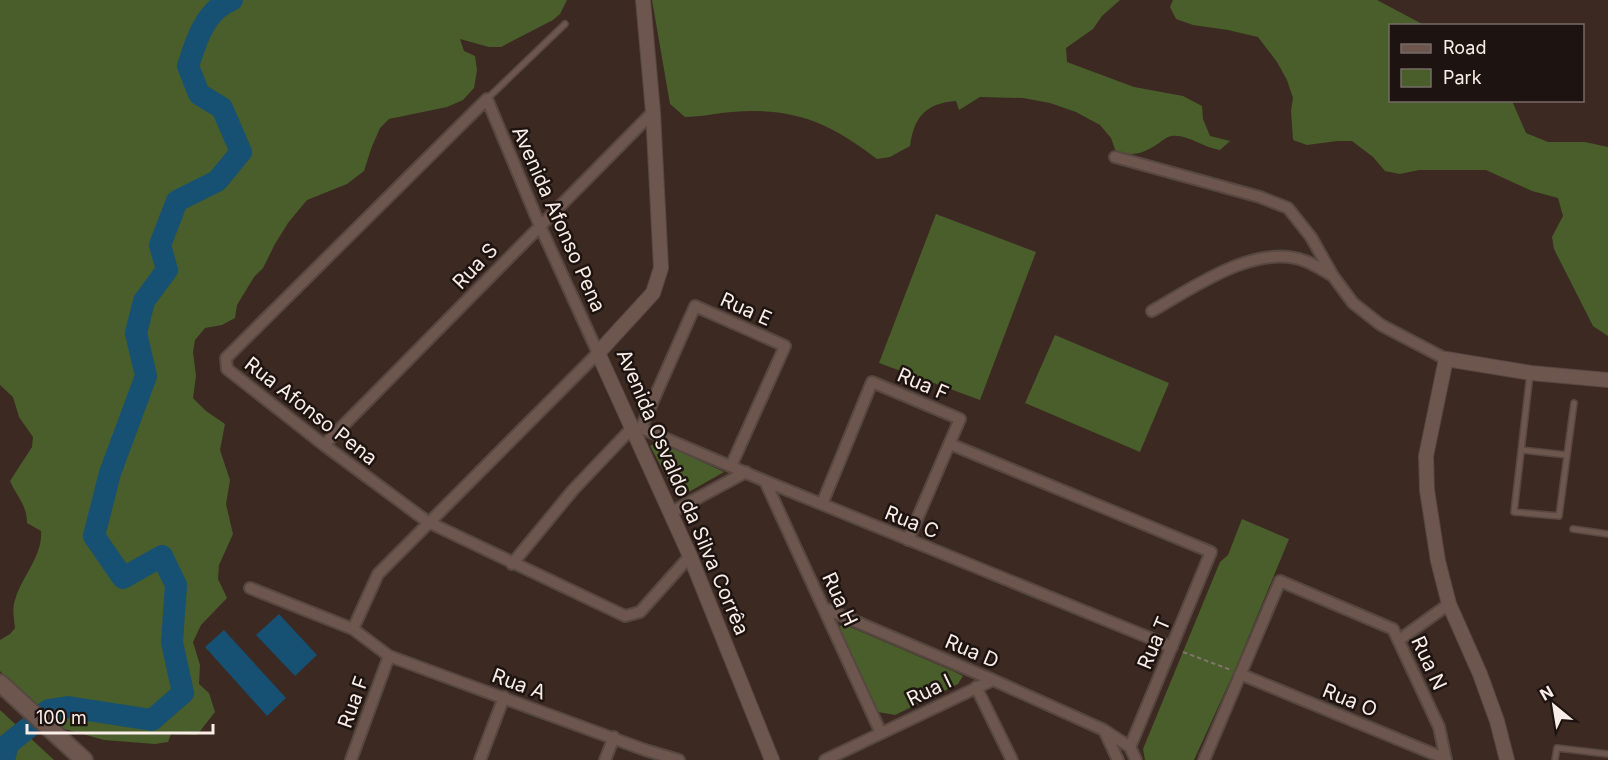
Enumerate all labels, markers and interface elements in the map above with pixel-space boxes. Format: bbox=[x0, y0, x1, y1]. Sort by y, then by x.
legend bbox=[1389, 24, 1584, 102]
text: Road bbox=[1443, 37, 1486, 58]
text: Park bbox=[1443, 67, 1482, 88]
street label: Avenida Afonso Pena bbox=[507, 122, 611, 316]
street label: Rua S bbox=[447, 238, 503, 294]
street label: Rua E bbox=[717, 287, 775, 331]
street label: Avenida Osvaldo da Silva Corrêa bbox=[612, 346, 754, 638]
street label: Rua Afonso Pena bbox=[240, 352, 382, 470]
street label: Rua F bbox=[894, 363, 952, 405]
street label: Rua C bbox=[881, 500, 943, 544]
street label: Rua H bbox=[817, 568, 863, 630]
street label: Rua T bbox=[1132, 613, 1176, 673]
street label: Rua D bbox=[942, 629, 1002, 673]
street label: Rua N bbox=[1406, 632, 1452, 694]
street label: Rua A bbox=[489, 663, 549, 705]
street label: Rua I bbox=[903, 669, 955, 711]
street label: Rua F bbox=[333, 673, 373, 731]
north arrow bbox=[1524, 676, 1584, 736]
street label: Rua O bbox=[1319, 678, 1381, 722]
text: N bbox=[1536, 681, 1557, 705]
scale bar bbox=[27, 697, 213, 735]
text: 100 m bbox=[36, 707, 87, 728]

